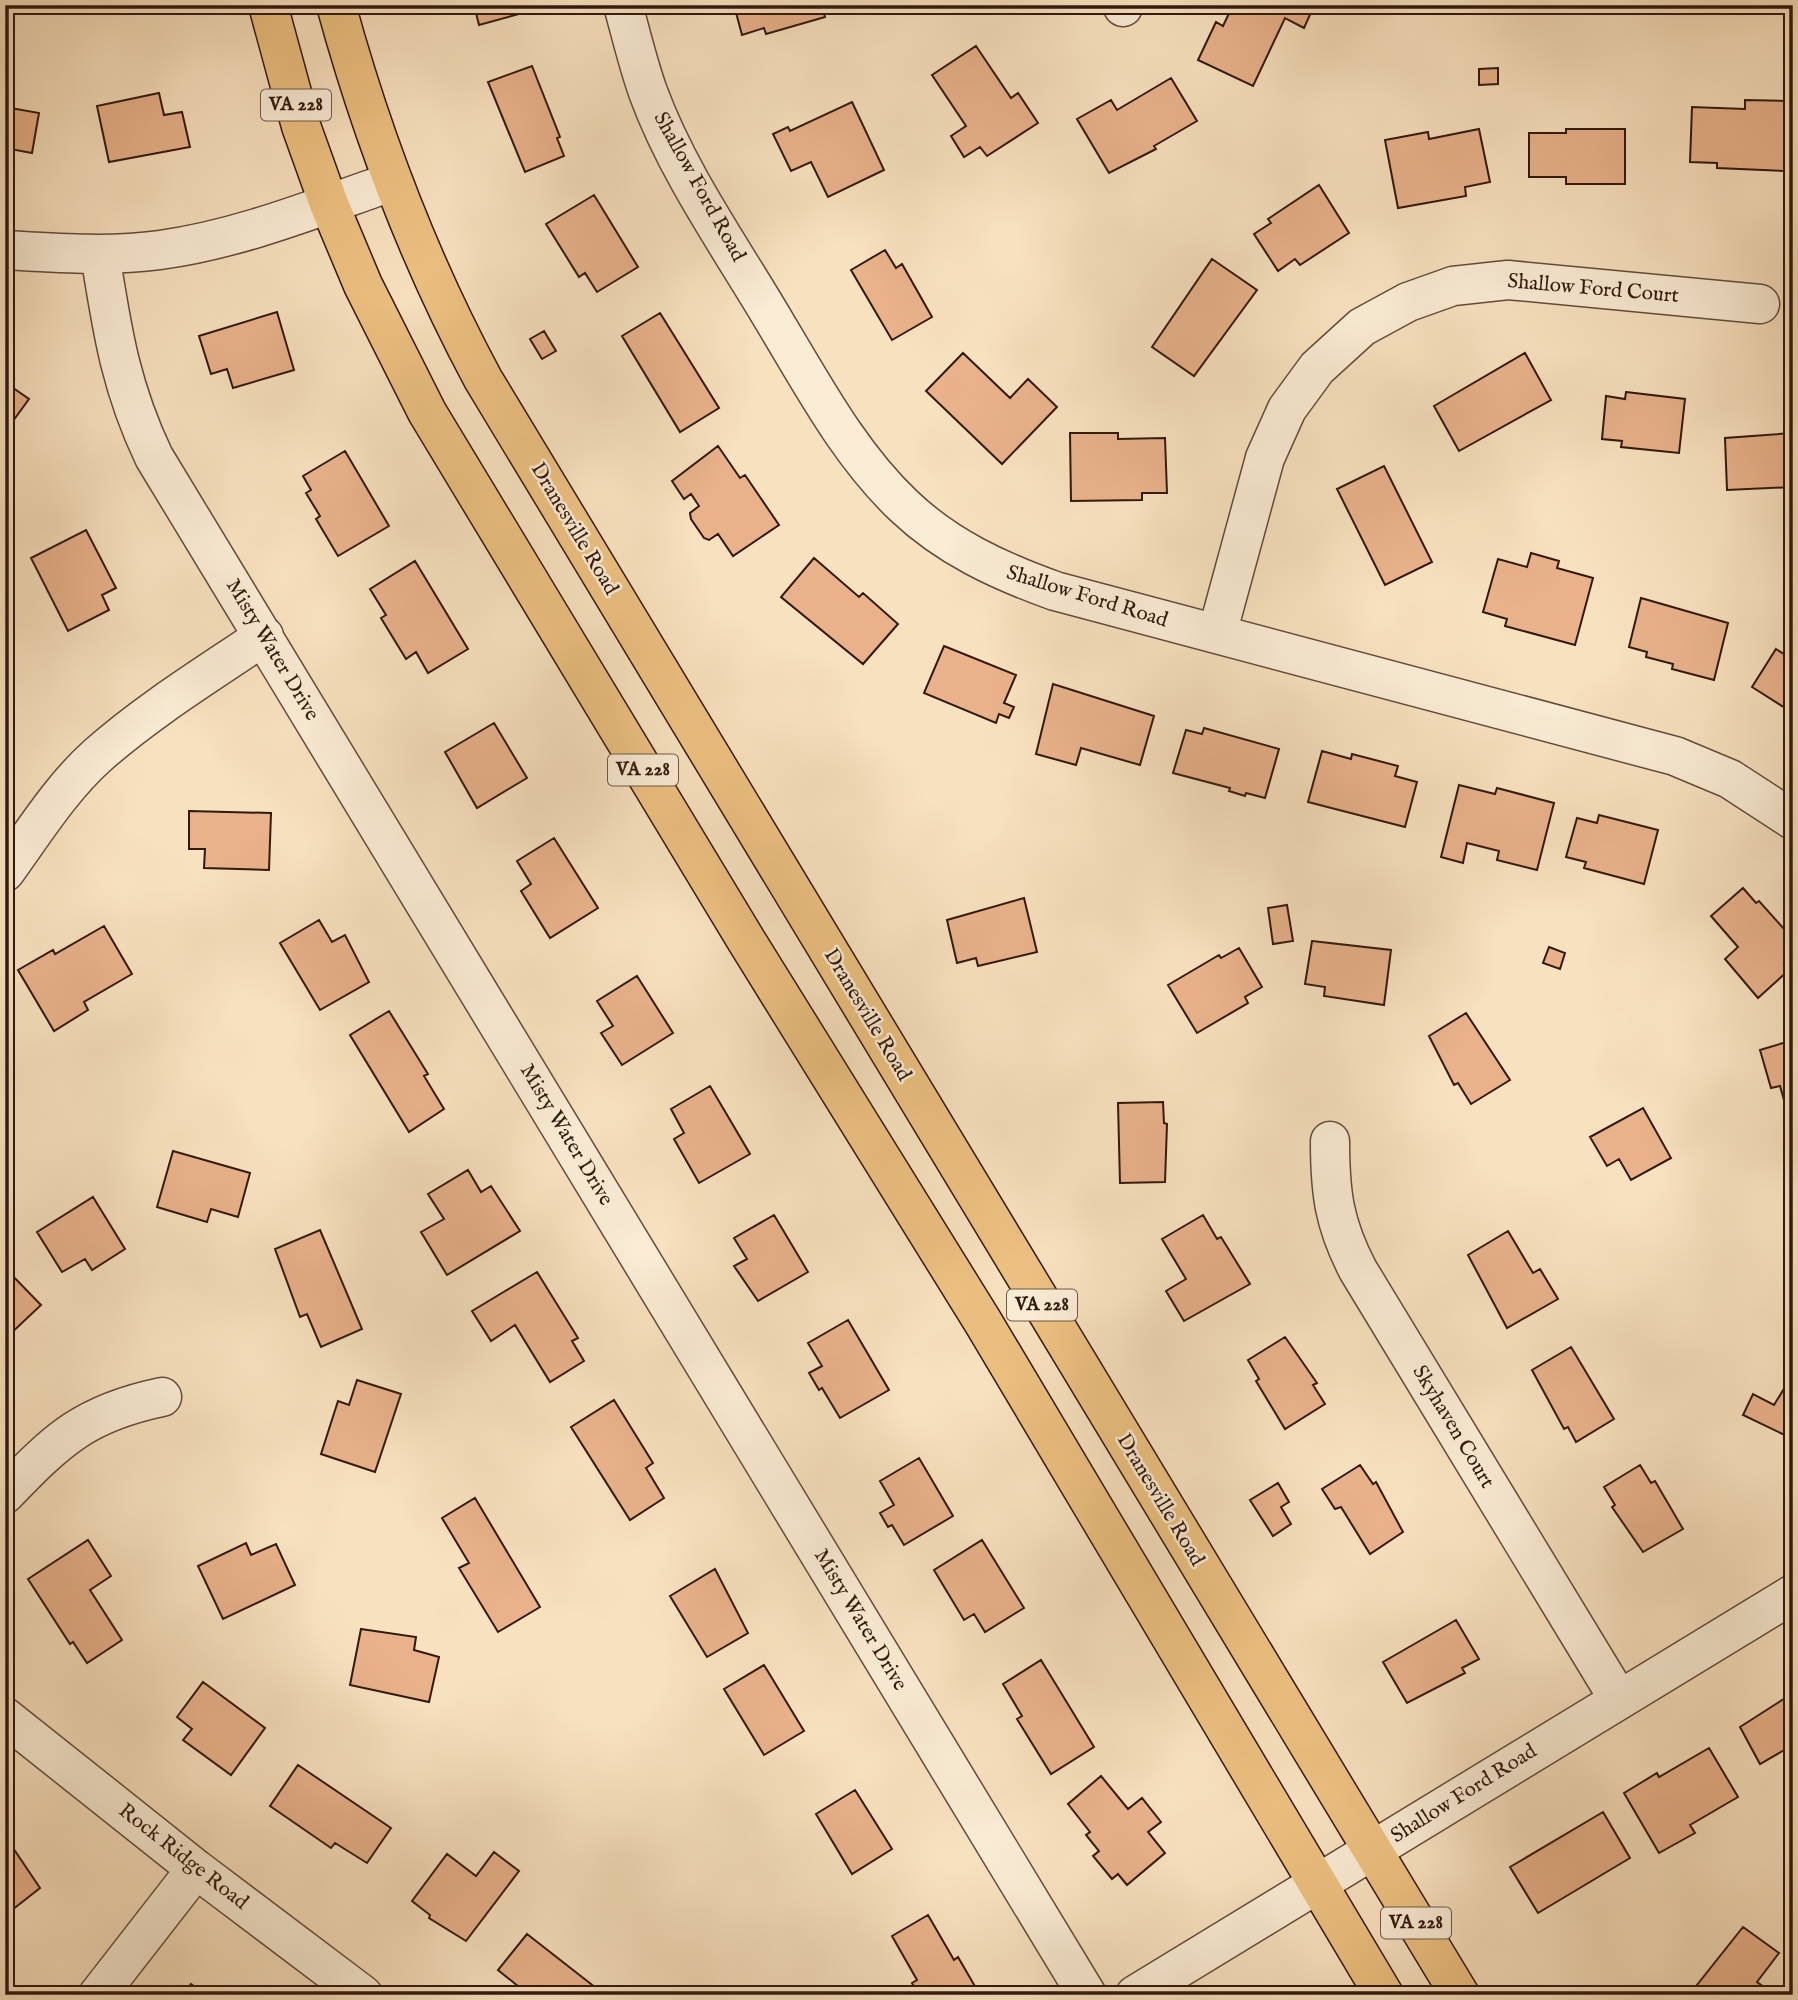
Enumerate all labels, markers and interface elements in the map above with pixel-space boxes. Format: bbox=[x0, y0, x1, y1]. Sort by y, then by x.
road number: VA 228 bbox=[261, 90, 331, 120]
street label: Shallow Ford Road bbox=[647, 107, 752, 267]
street label: Shallow Ford Court bbox=[1506, 268, 1680, 310]
street label: Dranesville Road bbox=[524, 458, 625, 601]
street label: Shallow Ford Road bbox=[1003, 560, 1172, 635]
street label: Misty Water Drive bbox=[219, 574, 325, 726]
road number: VA 228 bbox=[608, 754, 678, 786]
street label: Dranesville Road bbox=[817, 944, 918, 1087]
street label: Misty Water Drive bbox=[513, 1059, 619, 1211]
road number: VA 228 bbox=[1007, 1289, 1077, 1320]
street label: Skyhaven Court bbox=[1406, 1361, 1500, 1493]
street label: Dranesville Road bbox=[1110, 1429, 1211, 1572]
street label: Misty Water Drive bbox=[807, 1544, 913, 1696]
street label: Shallow Ford Road bbox=[1386, 1738, 1543, 1850]
street label: Rock Ridge Road bbox=[113, 1798, 254, 1917]
road number: VA 228 bbox=[1381, 1908, 1451, 1938]

